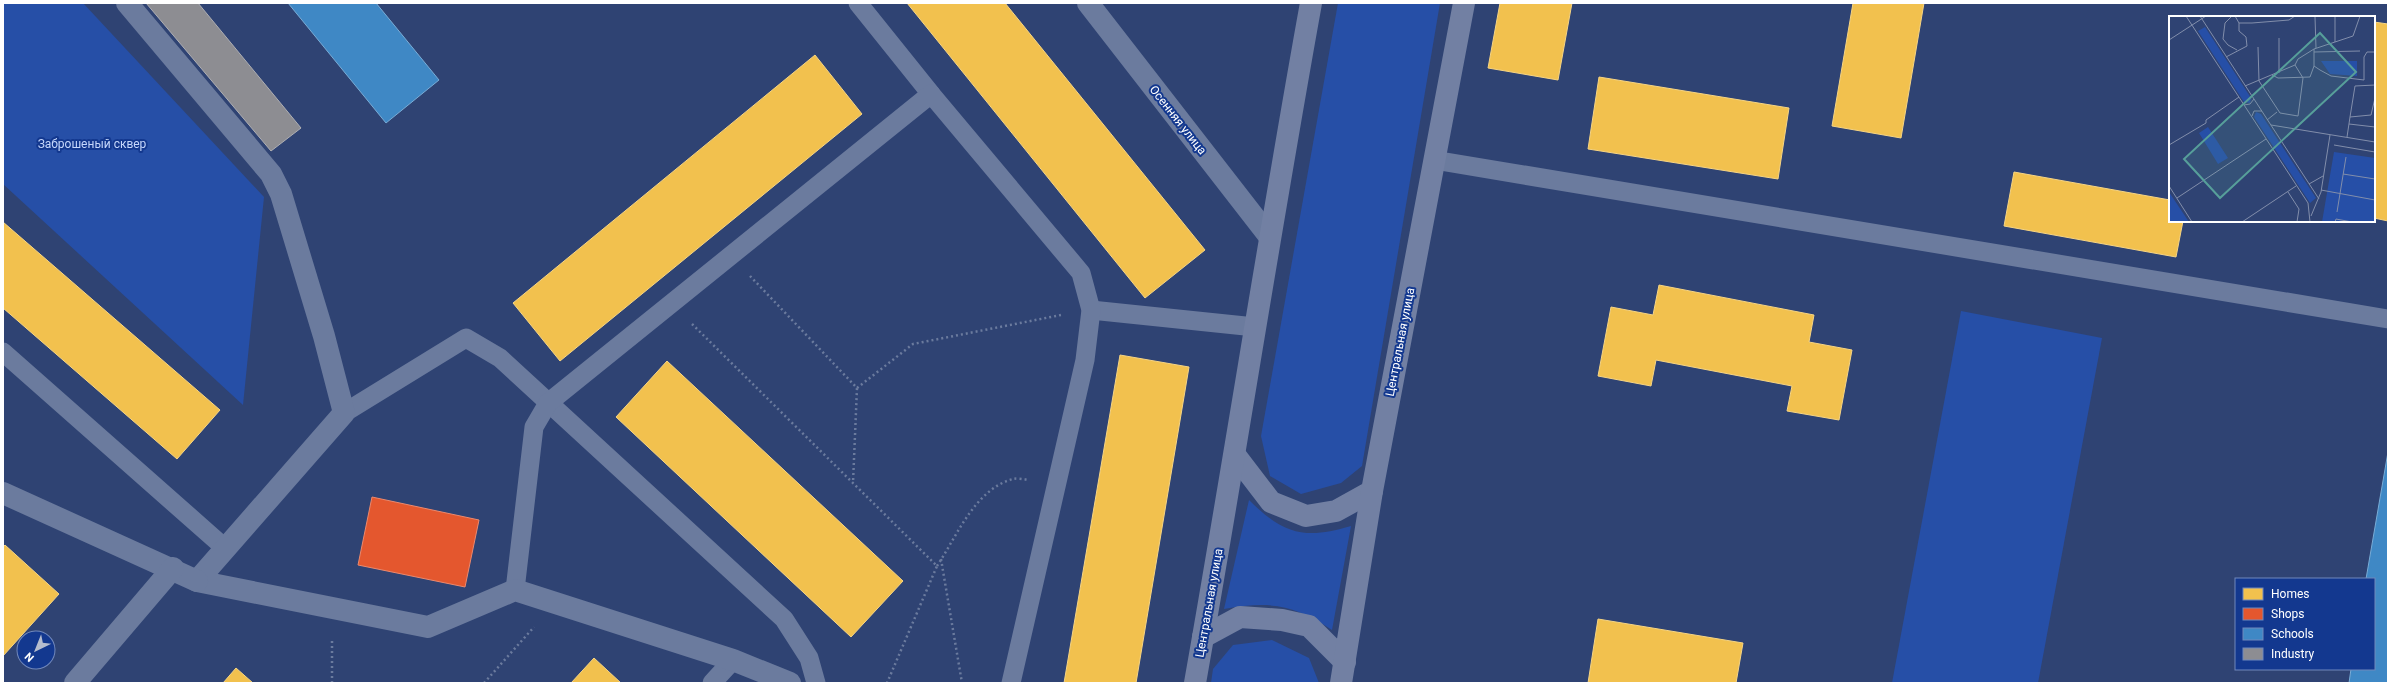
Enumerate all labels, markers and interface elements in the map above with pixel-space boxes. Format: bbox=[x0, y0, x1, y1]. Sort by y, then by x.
inset map bbox=[2169, 16, 2375, 222]
street label: Осенняя улица bbox=[1147, 83, 1209, 157]
park label: Заброшеный сквер bbox=[38, 137, 147, 151]
street label: Центральная улица bbox=[1383, 286, 1417, 398]
street label: Центральная улица bbox=[1193, 547, 1225, 659]
legend bbox=[2235, 578, 2375, 670]
text: Homes bbox=[2271, 587, 2309, 601]
text: Shops bbox=[2271, 607, 2305, 621]
text: Schools bbox=[2271, 627, 2314, 641]
north arrow bbox=[16, 630, 56, 670]
text: Industry bbox=[2271, 647, 2315, 661]
text: N bbox=[22, 649, 37, 664]

